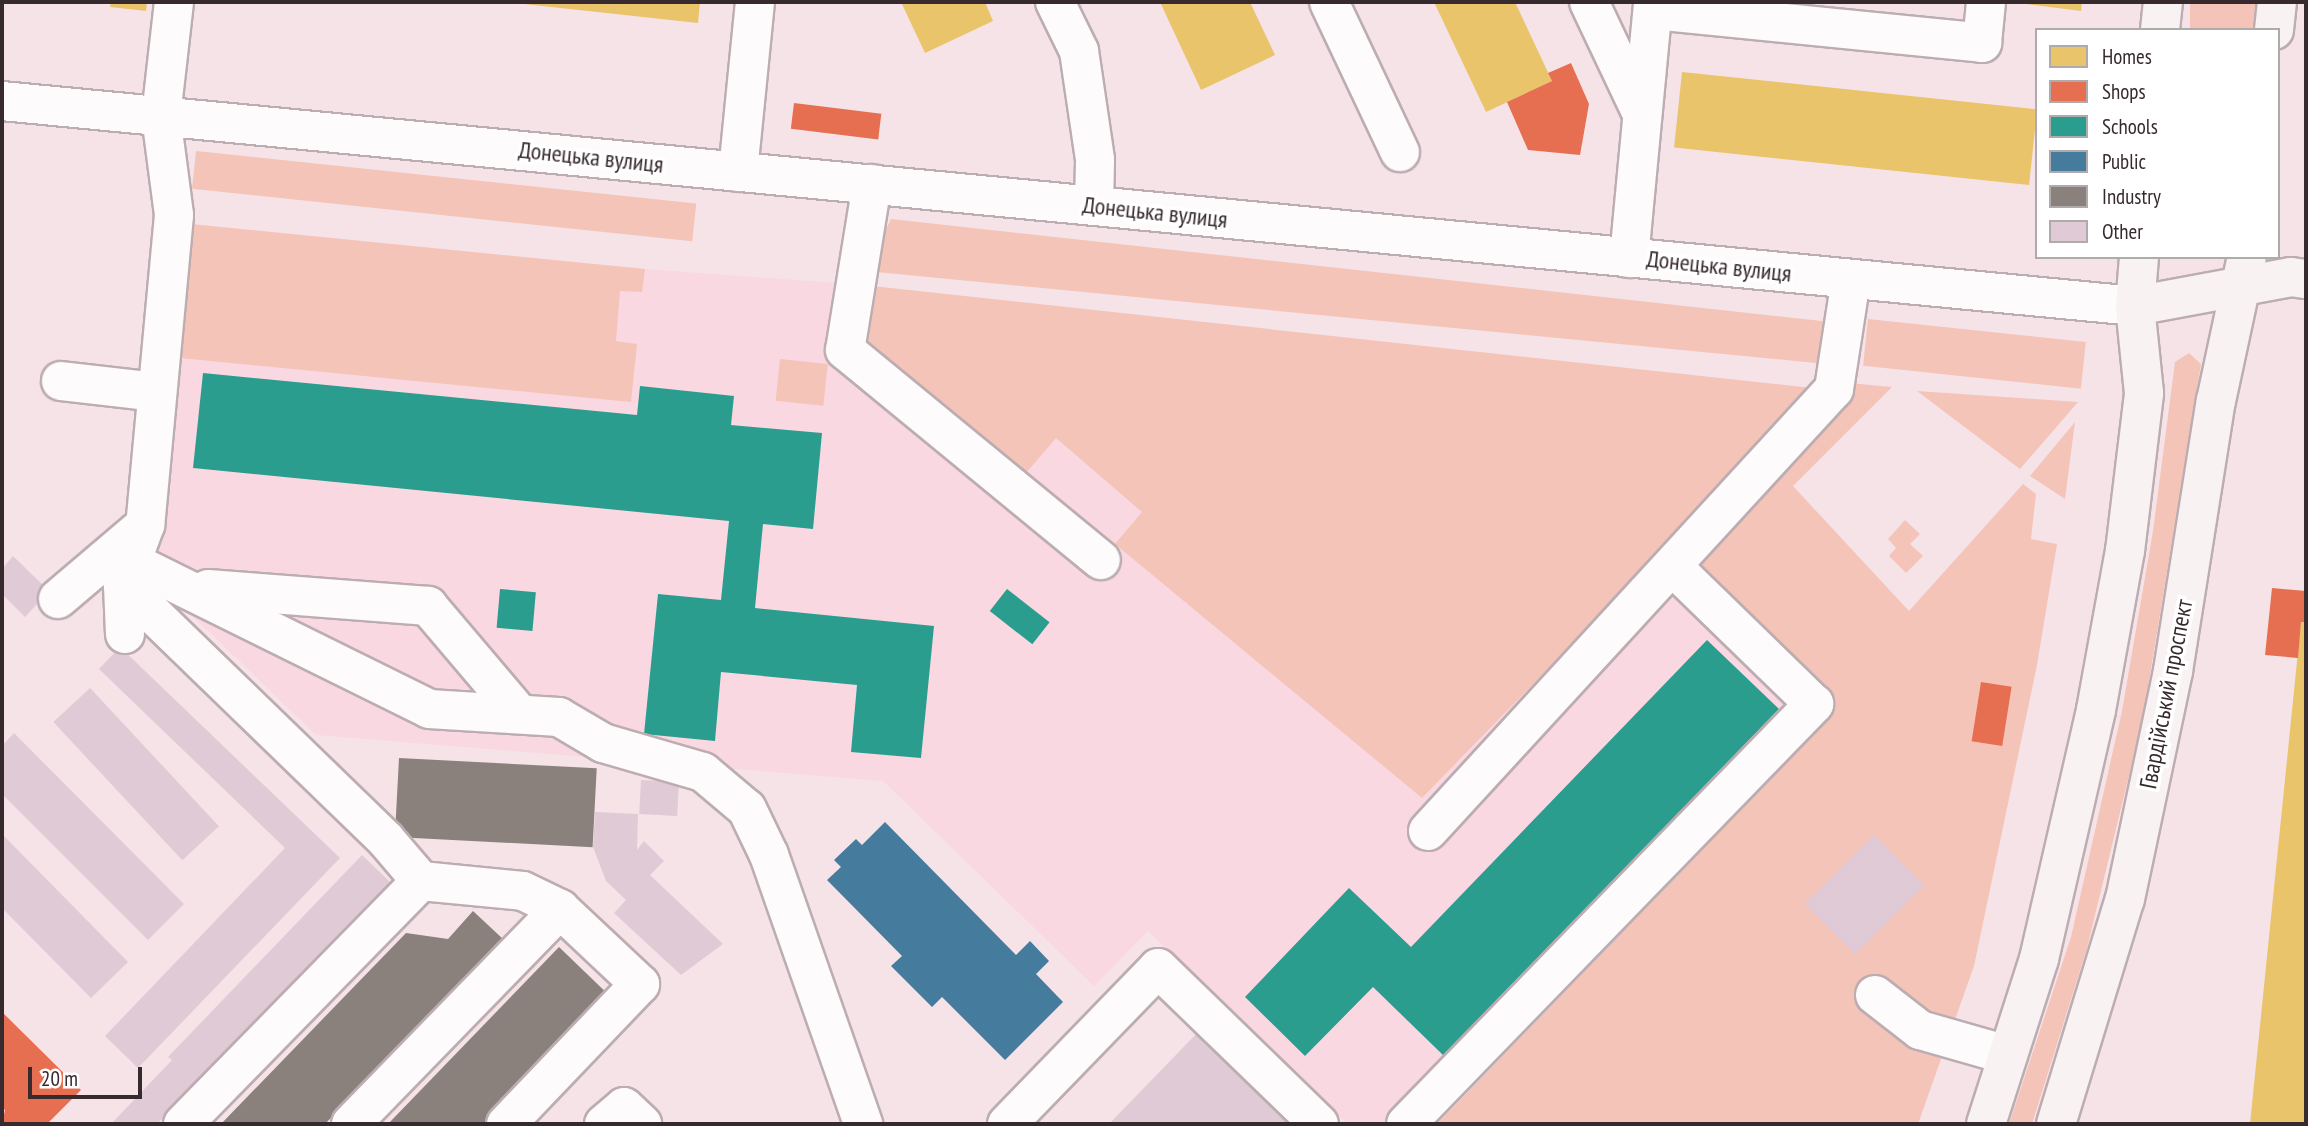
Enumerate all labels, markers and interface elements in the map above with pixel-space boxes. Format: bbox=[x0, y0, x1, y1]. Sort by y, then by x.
legend bbox=[2035, 28, 2280, 259]
text: Homes bbox=[2102, 43, 2152, 70]
text: Shops bbox=[2102, 78, 2146, 105]
text: Schools bbox=[2102, 113, 2158, 140]
street label: Донецька вулиця bbox=[517, 135, 665, 179]
text: Public bbox=[2102, 148, 2146, 175]
text: Industry bbox=[2102, 183, 2161, 210]
street label: Донецька вулиця bbox=[1081, 190, 1229, 234]
text: Other bbox=[2102, 218, 2143, 245]
street label: Донецька вулиця bbox=[1645, 244, 1793, 288]
street label: Гвардійський проспект bbox=[2134, 597, 2198, 791]
scale bar bbox=[32, 1052, 145, 1096]
text: 20 m bbox=[41, 1065, 78, 1092]

